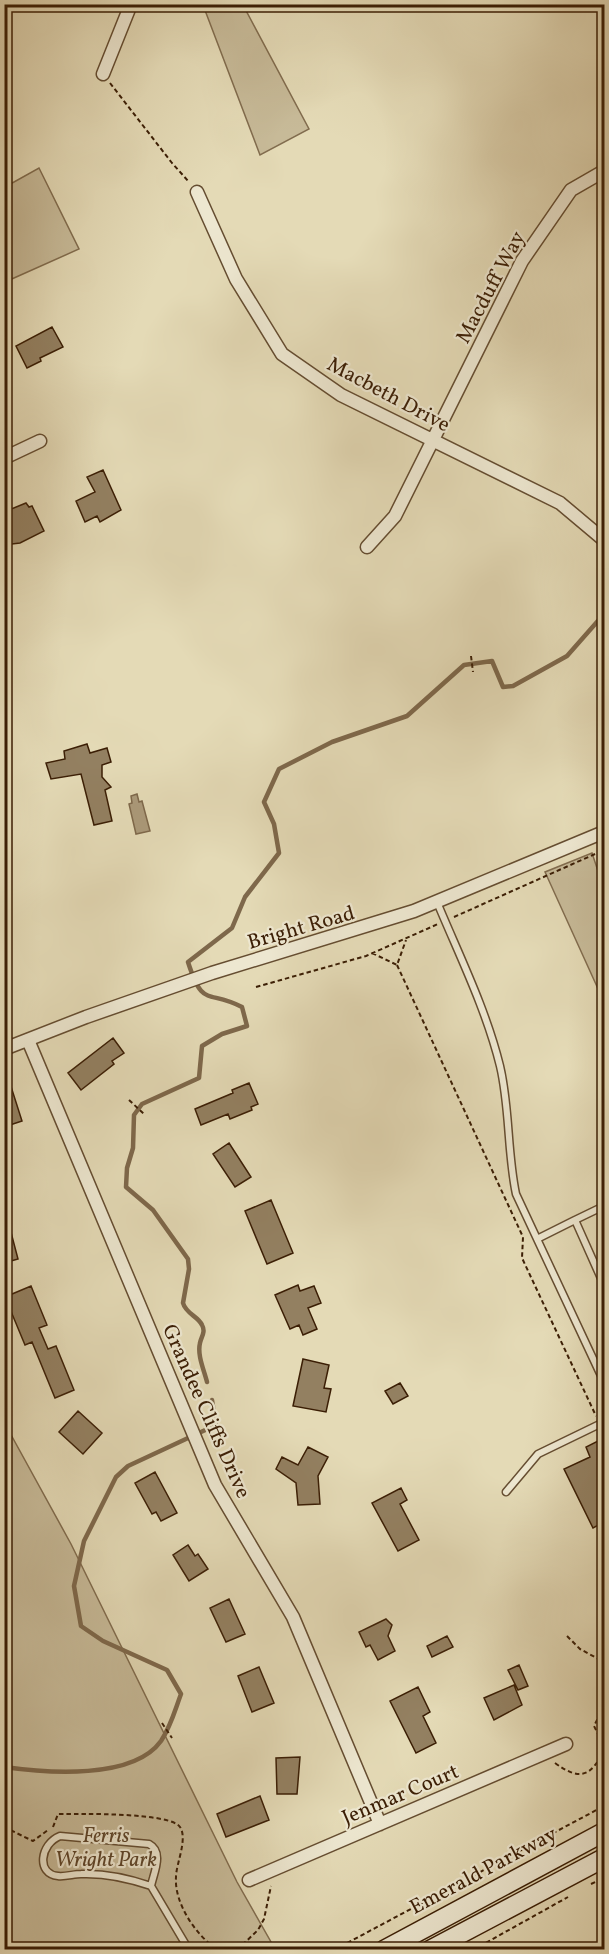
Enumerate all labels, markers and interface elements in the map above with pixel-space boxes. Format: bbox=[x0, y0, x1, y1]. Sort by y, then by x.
street label: Macduff Way bbox=[450, 226, 533, 349]
street label: Macbeth Drive bbox=[322, 351, 455, 440]
street label: Bright Road bbox=[244, 899, 358, 958]
street label: Grandee Cliffs Drive bbox=[154, 1320, 257, 1503]
street label: Jenmar Court bbox=[338, 1758, 463, 1833]
street label: Emerald Parkway bbox=[405, 1820, 563, 1922]
park label: Ferris Wright Park bbox=[55, 1822, 157, 1875]

